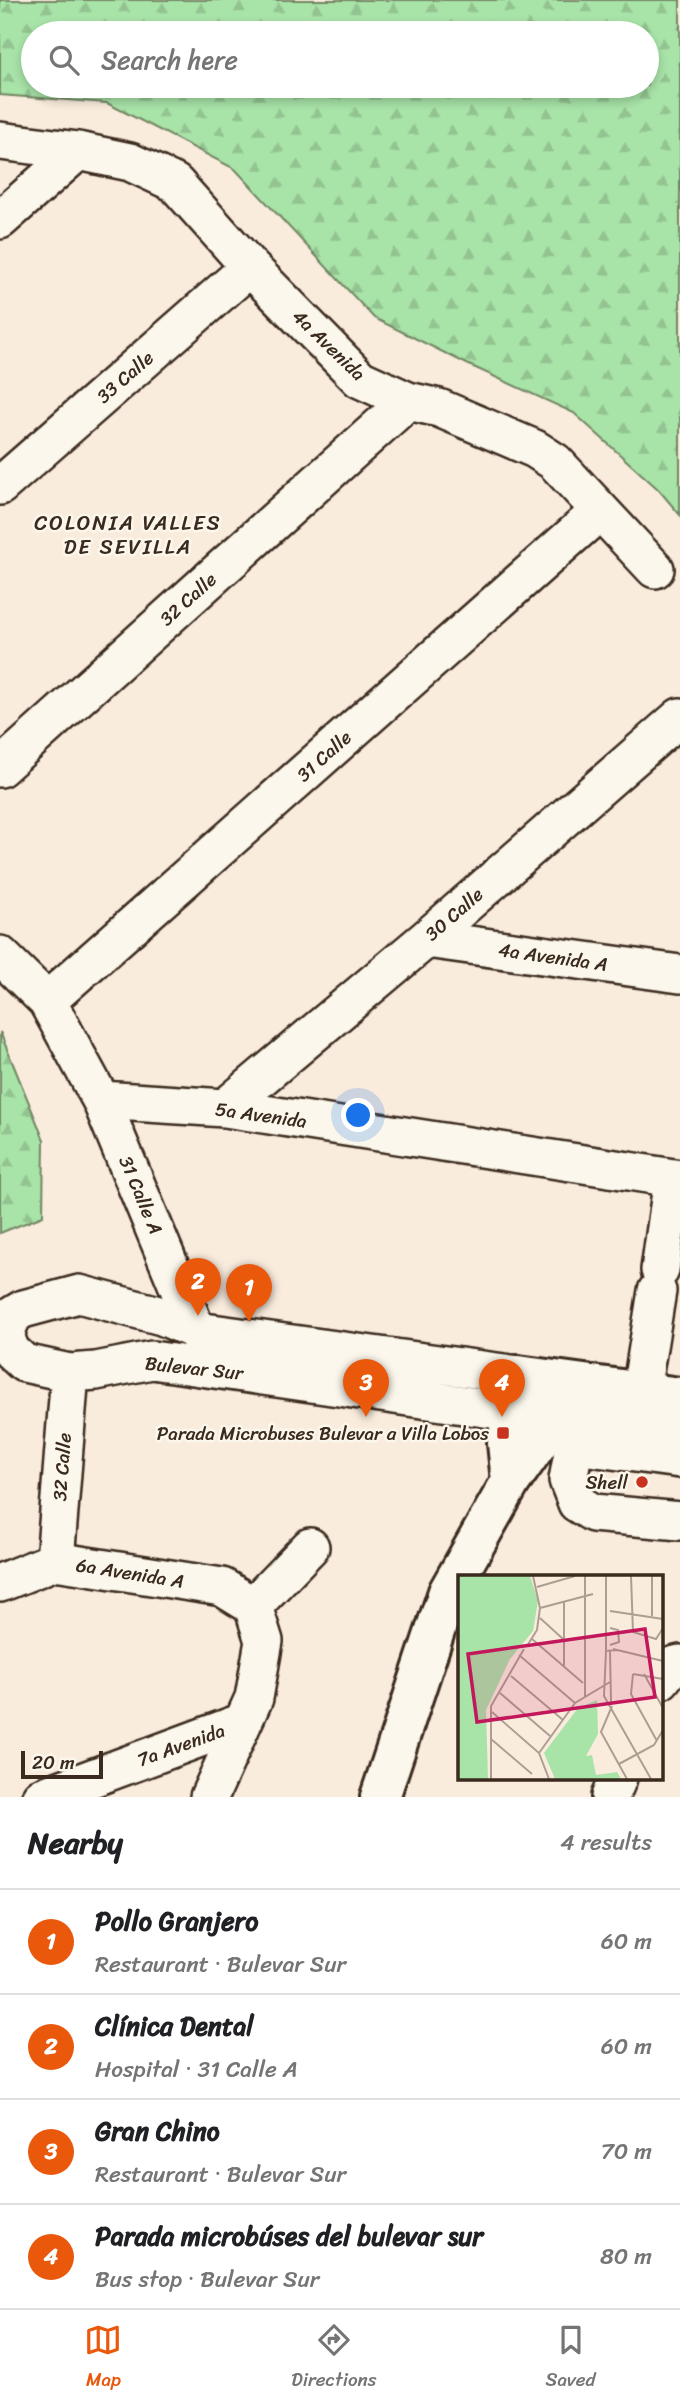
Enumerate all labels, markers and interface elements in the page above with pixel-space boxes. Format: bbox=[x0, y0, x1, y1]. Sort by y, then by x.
search box bbox=[21, 21, 659, 98]
text: Search here bbox=[101, 37, 238, 83]
icon: search bbox=[45, 41, 83, 79]
street label: 4a Avenida bbox=[284, 301, 374, 389]
street label: 33 Calle bbox=[89, 342, 162, 412]
district label: COLONIA VALLES DE SEVILLA bbox=[34, 504, 222, 566]
street label: 32 Calle bbox=[152, 564, 225, 634]
street label: 31 Calle bbox=[289, 722, 360, 790]
street label: 30 Calle bbox=[417, 879, 491, 949]
street label: 4a Avenida A bbox=[496, 933, 610, 981]
street label: 5a Avenida bbox=[213, 1092, 309, 1138]
your location bbox=[341, 1098, 375, 1132]
street label: 31 Calle A bbox=[110, 1150, 172, 1240]
pin: 2 bbox=[175, 1258, 221, 1316]
pin: 1 bbox=[226, 1264, 272, 1322]
street label: Bulevar Sur bbox=[143, 1346, 246, 1390]
pin: 3 bbox=[343, 1359, 389, 1417]
pin: 4 bbox=[479, 1359, 525, 1417]
place label: Parada Microbuses Bulevar a Villa Lobos bbox=[157, 1417, 489, 1450]
marker: Parada Microbuses Bulevar a Villa Lobos bbox=[495, 1425, 511, 1441]
street label: 32 Calle bbox=[43, 1432, 81, 1502]
place label: Shell bbox=[586, 1466, 629, 1499]
marker: Shell bbox=[634, 1474, 650, 1490]
street label: 6a Avenida A bbox=[74, 1548, 186, 1598]
inset map bbox=[458, 1575, 662, 1780]
street label: 7a Avenida bbox=[132, 1714, 230, 1776]
text: 20 m bbox=[32, 1746, 75, 1779]
scale bar bbox=[21, 1748, 103, 1780]
text: Nearby bbox=[28, 1816, 123, 1870]
text: 4 results bbox=[560, 1822, 652, 1863]
text: Pollo Granjero bbox=[95, 1898, 258, 1944]
text: 1 bbox=[46, 1921, 56, 1962]
text: 60 m bbox=[601, 1921, 652, 1962]
text: Restaurant · Bulevar Sur bbox=[95, 1944, 346, 1985]
text: Clínica Dental bbox=[95, 2003, 254, 2049]
text: 2 bbox=[44, 2026, 58, 2067]
text: 60 m bbox=[601, 2026, 652, 2067]
text: Hospital · 31 Calle A bbox=[95, 2049, 298, 2090]
text: Gran Chino bbox=[95, 2108, 220, 2154]
text: 3 bbox=[45, 2131, 57, 2172]
text: 70 m bbox=[601, 2131, 652, 2172]
text: Restaurant · Bulevar Sur bbox=[95, 2154, 346, 2195]
text: Parada microbúses del bulevar sur bbox=[95, 2213, 483, 2259]
text: 4 bbox=[44, 2236, 58, 2277]
text: 80 m bbox=[600, 2236, 652, 2277]
text: Bus stop · Bulevar Sur bbox=[95, 2259, 319, 2300]
tab: Map bbox=[84, 2321, 122, 2396]
tab: Directions bbox=[291, 2321, 377, 2396]
tab: Saved bbox=[545, 2321, 596, 2396]

